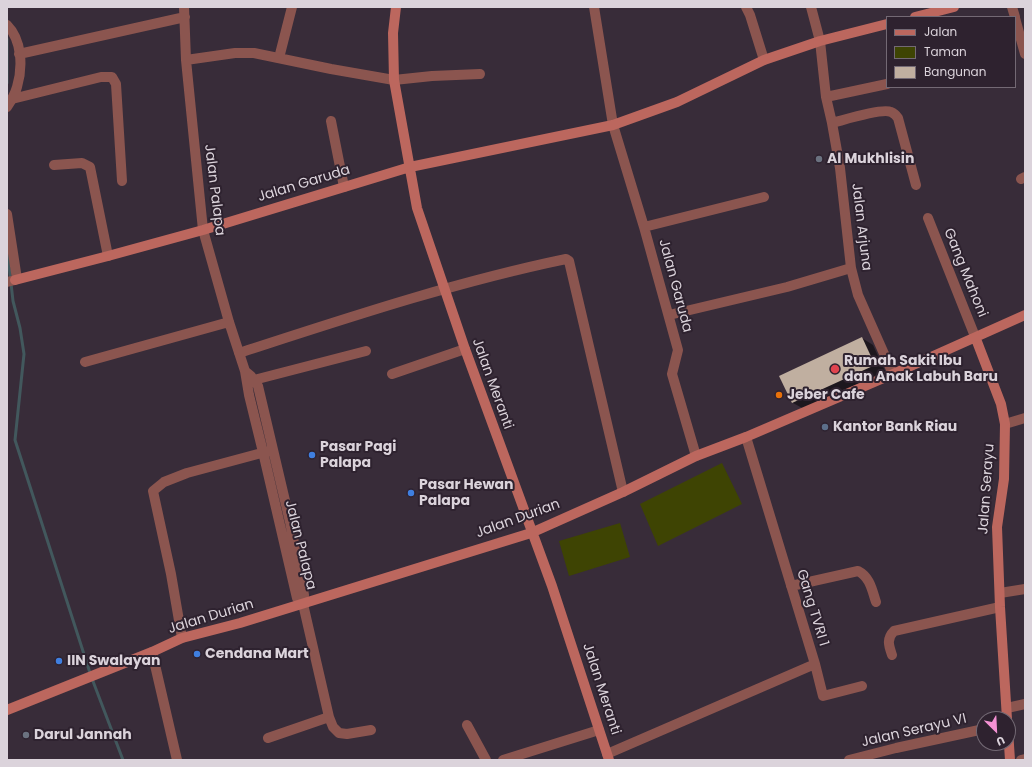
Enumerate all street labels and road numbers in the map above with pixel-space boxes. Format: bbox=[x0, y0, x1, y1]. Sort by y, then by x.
street label: Jalan Palapa bbox=[200, 143, 228, 237]
street label: Jalan Garuda bbox=[256, 162, 352, 206]
street label: Jalan Arjuna bbox=[847, 182, 875, 272]
street label: Gang Mahoni bbox=[940, 226, 990, 320]
street label: Jalan Garuda bbox=[654, 237, 696, 335]
street label: Jalan Meranti bbox=[468, 336, 516, 432]
street label: Jalan Serayu bbox=[975, 443, 999, 535]
street label: Jalan Durian bbox=[474, 496, 562, 542]
street label: Jalan Palapa bbox=[281, 498, 319, 592]
street label: Gang TVRI 1 bbox=[792, 567, 832, 649]
street label: Jalan Durian bbox=[166, 596, 256, 638]
street label: Jalan Meranti bbox=[578, 641, 624, 737]
street label: Jalan Serayu VI bbox=[860, 711, 968, 751]

